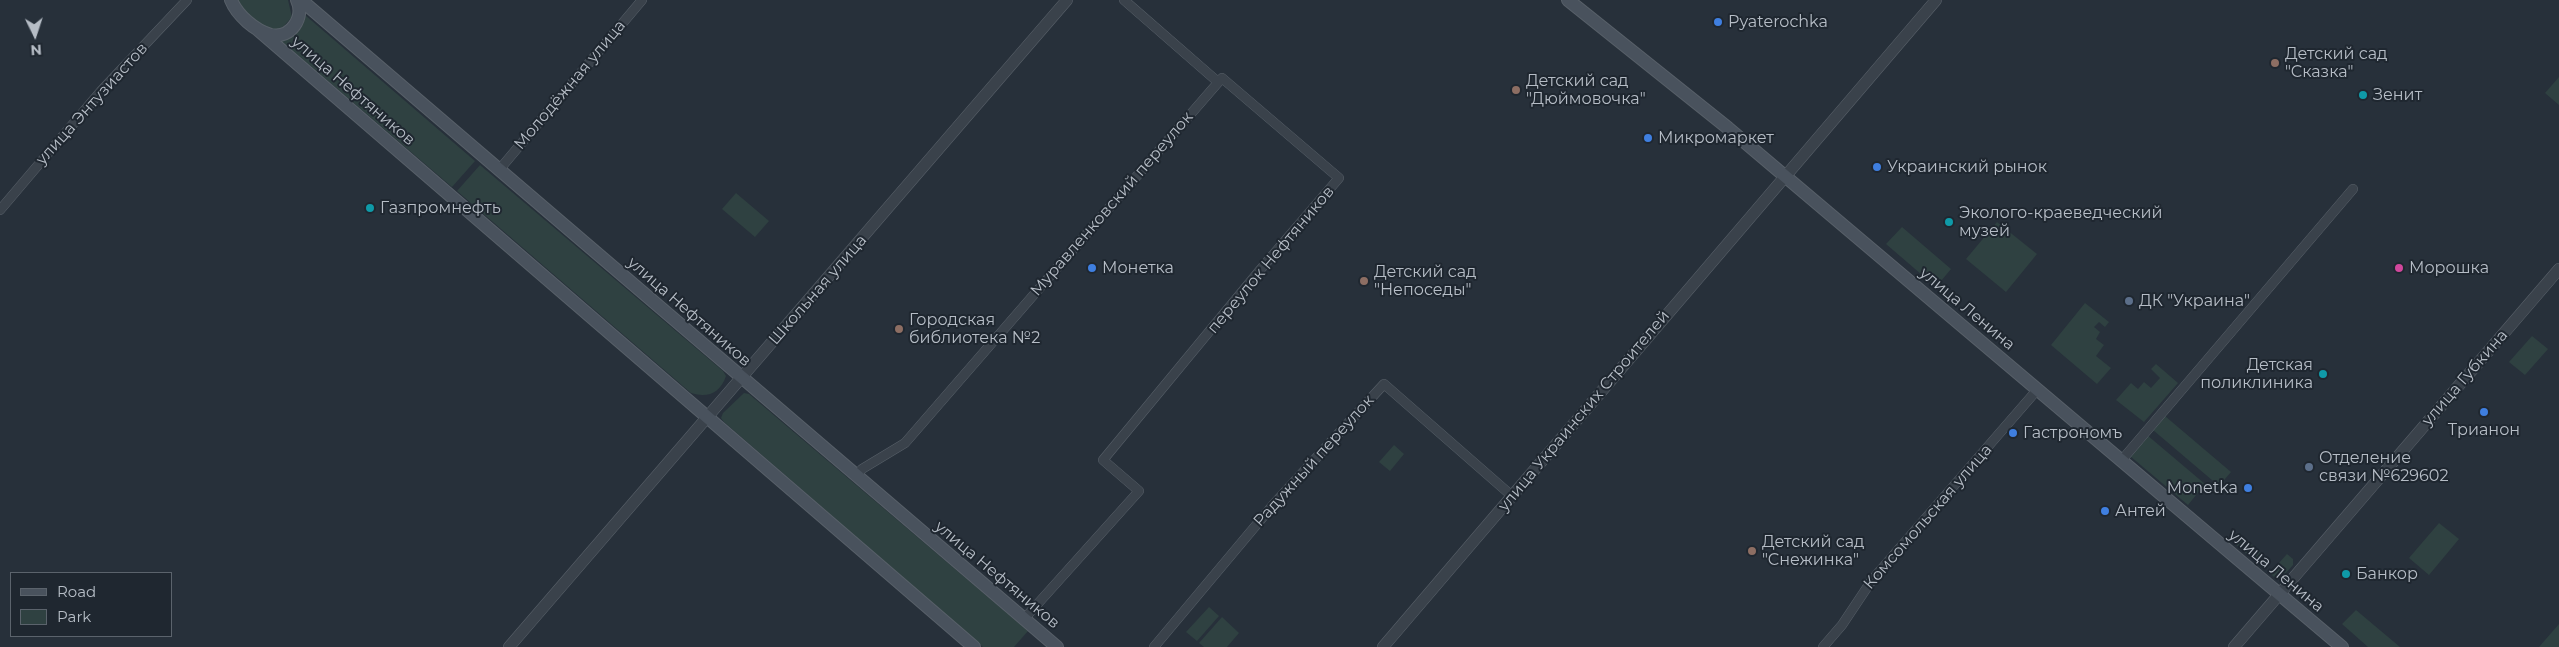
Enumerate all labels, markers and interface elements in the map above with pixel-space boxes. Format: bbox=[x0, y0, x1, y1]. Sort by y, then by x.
north arrow bbox=[10, 10, 60, 60]
place label: Pyaterochka bbox=[1728, 12, 1828, 32]
street label: Молодёжная улица bbox=[510, 16, 630, 154]
marker: Pyaterochka bbox=[1712, 16, 1724, 28]
street label: улица Нефтяников bbox=[287, 32, 419, 150]
street label: улица Энтузиастов bbox=[32, 39, 152, 169]
text: N bbox=[30, 41, 42, 59]
place label: Детский сад "Сказка" bbox=[2285, 44, 2387, 82]
marker: Детский сад "Сказка" bbox=[2269, 57, 2281, 69]
place label: Детский сад "Дюймовочка" bbox=[1526, 71, 1646, 109]
marker: Детский сад "Дюймовочка" bbox=[1510, 84, 1522, 96]
place label: Зенит bbox=[2373, 85, 2422, 105]
marker: Зенит bbox=[2357, 89, 2369, 101]
street label: Муравленковский переулок bbox=[1027, 108, 1197, 300]
place label: Микромаркет bbox=[1658, 128, 1774, 148]
marker: Микромаркет bbox=[1642, 132, 1654, 144]
place label: Украинский рынок bbox=[1887, 157, 2047, 177]
marker: Украинский рынок bbox=[1871, 161, 1883, 173]
street label: переулок Нефтяников bbox=[1204, 182, 1338, 338]
place label: Газпромнефть bbox=[380, 198, 501, 218]
marker: Газпромнефть bbox=[364, 202, 376, 214]
place label: Эколого-краеведческий музей bbox=[1959, 203, 2162, 241]
marker: Эколого-краеведческий музей bbox=[1943, 216, 1955, 228]
street label: Школьная улица bbox=[765, 231, 871, 349]
street label: улица Нефтяников bbox=[623, 253, 755, 371]
place label: Монетка bbox=[1102, 258, 1174, 278]
place label: Морошка bbox=[2409, 258, 2489, 278]
marker: Монетка bbox=[1086, 262, 1098, 274]
place label: Детский сад "Непоседы" bbox=[1374, 262, 1476, 300]
marker: Морошка bbox=[2393, 262, 2405, 274]
street label: улица Ленина bbox=[1915, 264, 2019, 354]
marker: Детский сад "Непоседы" bbox=[1358, 275, 1370, 287]
place label: ДК "Украина" bbox=[2139, 291, 2250, 311]
marker: ДК "Украина" bbox=[2123, 295, 2135, 307]
street label: улица Украинских Строителей bbox=[1494, 307, 1674, 515]
place label: Городская библиотека №2 bbox=[909, 310, 1040, 348]
marker: Городская библиотека №2 bbox=[893, 323, 905, 335]
street label: улица Губкина bbox=[2418, 326, 2512, 430]
place label: Детская поликлиника bbox=[2200, 355, 2313, 393]
marker: Детская поликлиника bbox=[2317, 368, 2329, 380]
street label: Радужный переулок bbox=[1250, 391, 1378, 531]
marker: Трианон bbox=[2478, 406, 2490, 418]
place label: Трианон bbox=[2448, 420, 2520, 440]
place label: Гастрономъ bbox=[2023, 423, 2122, 443]
marker: Гастрономъ bbox=[2007, 427, 2019, 439]
street label: Комсомольская улица bbox=[1860, 441, 1996, 593]
place label: Отделение связи №629602 bbox=[2319, 448, 2448, 486]
marker: Отделение связи №629602 bbox=[2303, 461, 2315, 473]
place label: Monetka bbox=[2167, 478, 2238, 498]
marker: Monetka bbox=[2242, 482, 2254, 494]
place label: Антей bbox=[2115, 501, 2166, 521]
marker: Антей bbox=[2099, 505, 2111, 517]
street label: улица Нефтяников bbox=[931, 517, 1063, 633]
street label: улица Ленина bbox=[2224, 526, 2328, 616]
place label: Детский сад "Снежинка" bbox=[1762, 532, 1864, 570]
marker: Детский сад "Снежинка" bbox=[1746, 545, 1758, 557]
place label: Банкор bbox=[2356, 564, 2418, 584]
marker: Банкор bbox=[2340, 568, 2352, 580]
legend bbox=[10, 572, 172, 637]
text: Road bbox=[57, 582, 96, 601]
text: Park bbox=[57, 607, 91, 626]

